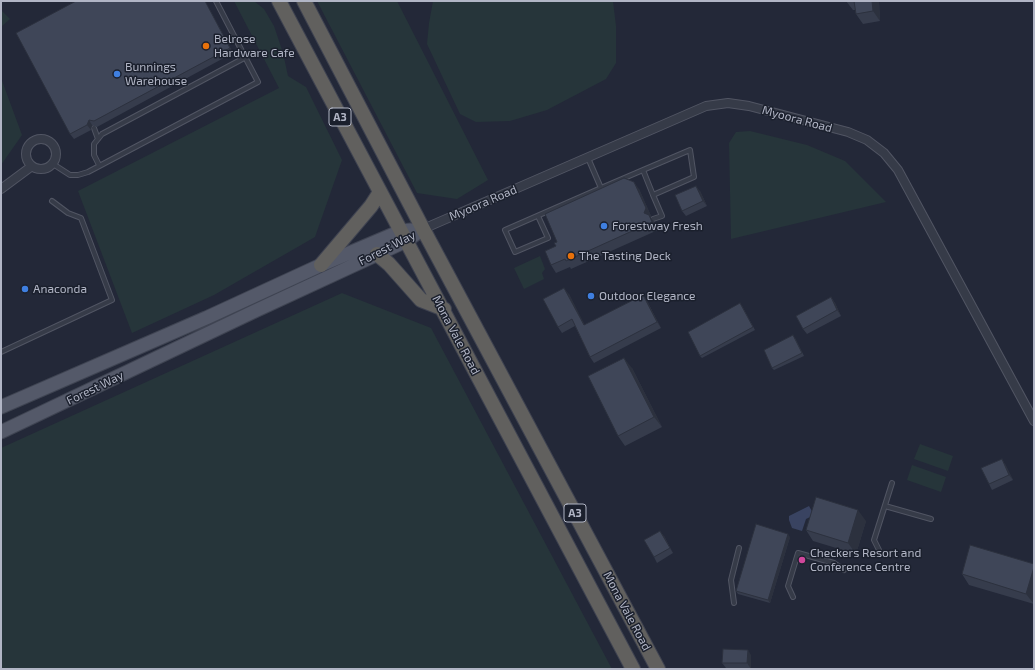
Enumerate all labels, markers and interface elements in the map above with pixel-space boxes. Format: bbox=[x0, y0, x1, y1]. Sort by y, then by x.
place label: Belrose Hardware Cafe bbox=[214, 32, 295, 60]
marker: Belrose Hardware Cafe bbox=[201, 41, 211, 51]
place label: Bunnings Warehouse bbox=[125, 60, 187, 88]
marker: Bunnings Warehouse bbox=[112, 69, 122, 79]
street label: Myoora Road bbox=[760, 103, 834, 135]
road number: A3 bbox=[329, 108, 351, 126]
street label: Myoora Road bbox=[447, 182, 519, 224]
place label: Forestway Fresh bbox=[612, 219, 703, 233]
marker: Forestway Fresh bbox=[599, 221, 609, 231]
street label: Forest Way bbox=[356, 228, 418, 268]
place label: The Tasting Deck bbox=[579, 249, 671, 263]
marker: The Tasting Deck bbox=[566, 251, 576, 261]
place label: Anaconda bbox=[33, 282, 87, 296]
marker: Anaconda bbox=[20, 284, 30, 294]
place label: Outdoor Elegance bbox=[599, 289, 696, 303]
marker: Outdoor Elegance bbox=[586, 291, 596, 301]
street label: Mona Vale Road bbox=[429, 293, 483, 377]
street label: Forest Way bbox=[64, 368, 126, 408]
road number: A3 bbox=[564, 504, 586, 522]
place label: Checkers Resort and Conference Centre bbox=[810, 546, 921, 574]
marker: Checkers Resort and Conference Centre bbox=[797, 555, 807, 565]
street label: Mona Vale Road bbox=[600, 569, 654, 653]

